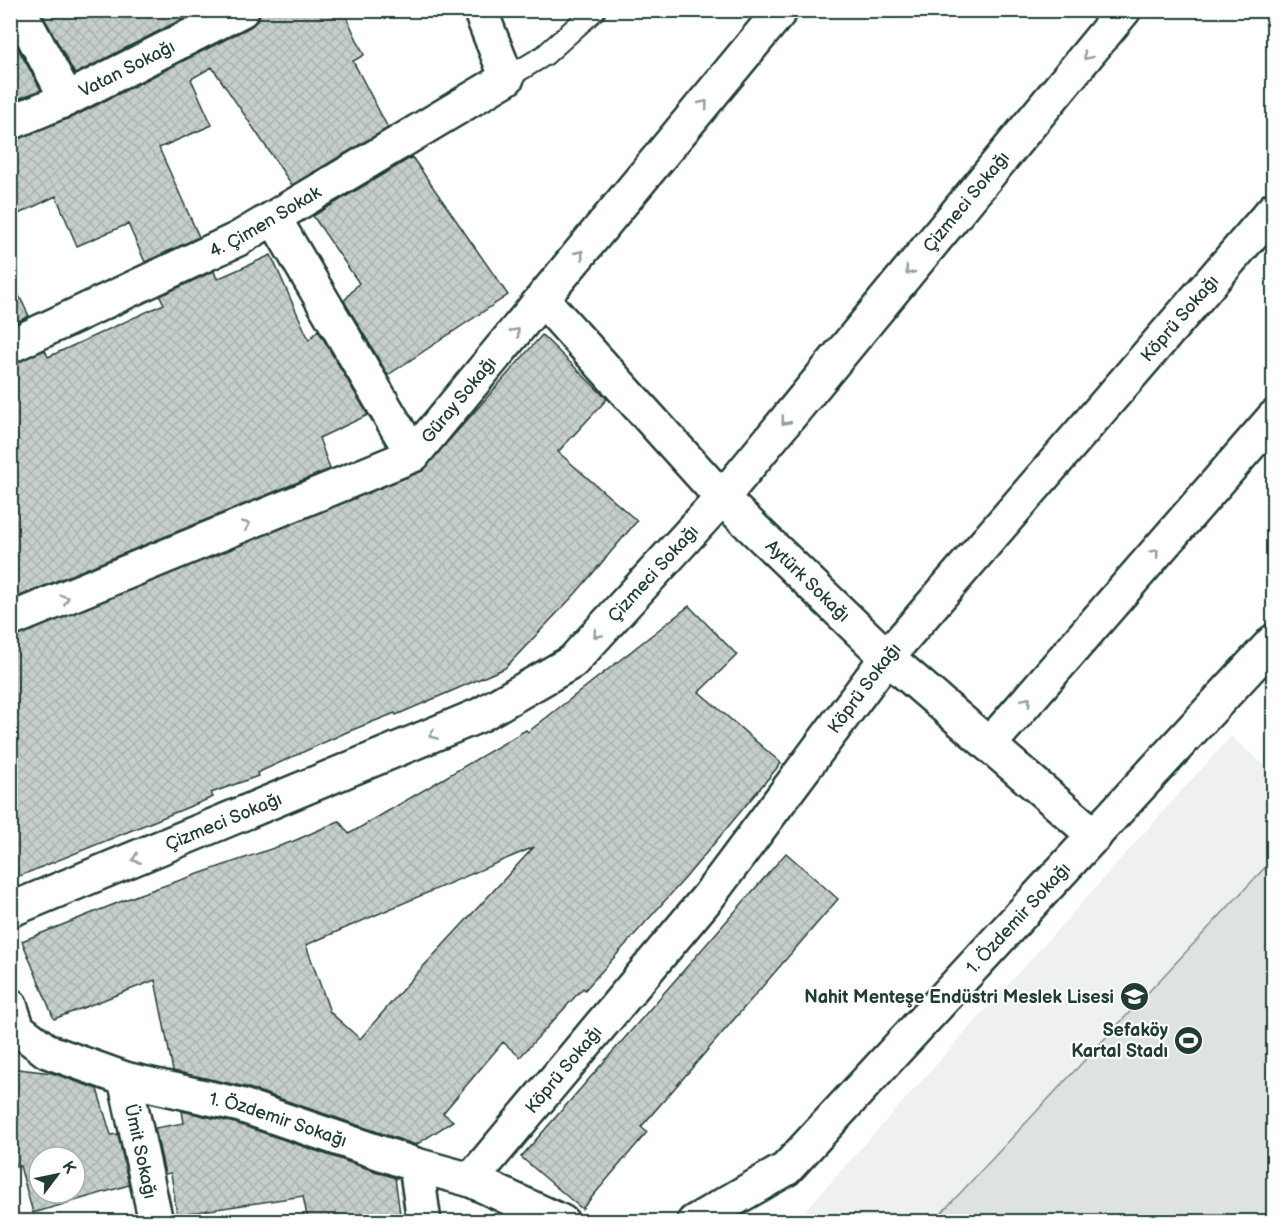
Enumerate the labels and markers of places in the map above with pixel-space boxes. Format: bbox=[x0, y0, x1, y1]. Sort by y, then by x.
school or university icon: Nahit Menteşe Endüstri Meslek Lisesi bbox=[1119, 981, 1151, 1013]
place label: Nahit Menteşe Endüstri Meslek Lisesi bbox=[804, 987, 1114, 1008]
place label: Sefaköy Kartal Stadı bbox=[1071, 1020, 1169, 1062]
sports icon: Sefaköy Kartal Stadı bbox=[1173, 1024, 1205, 1056]

